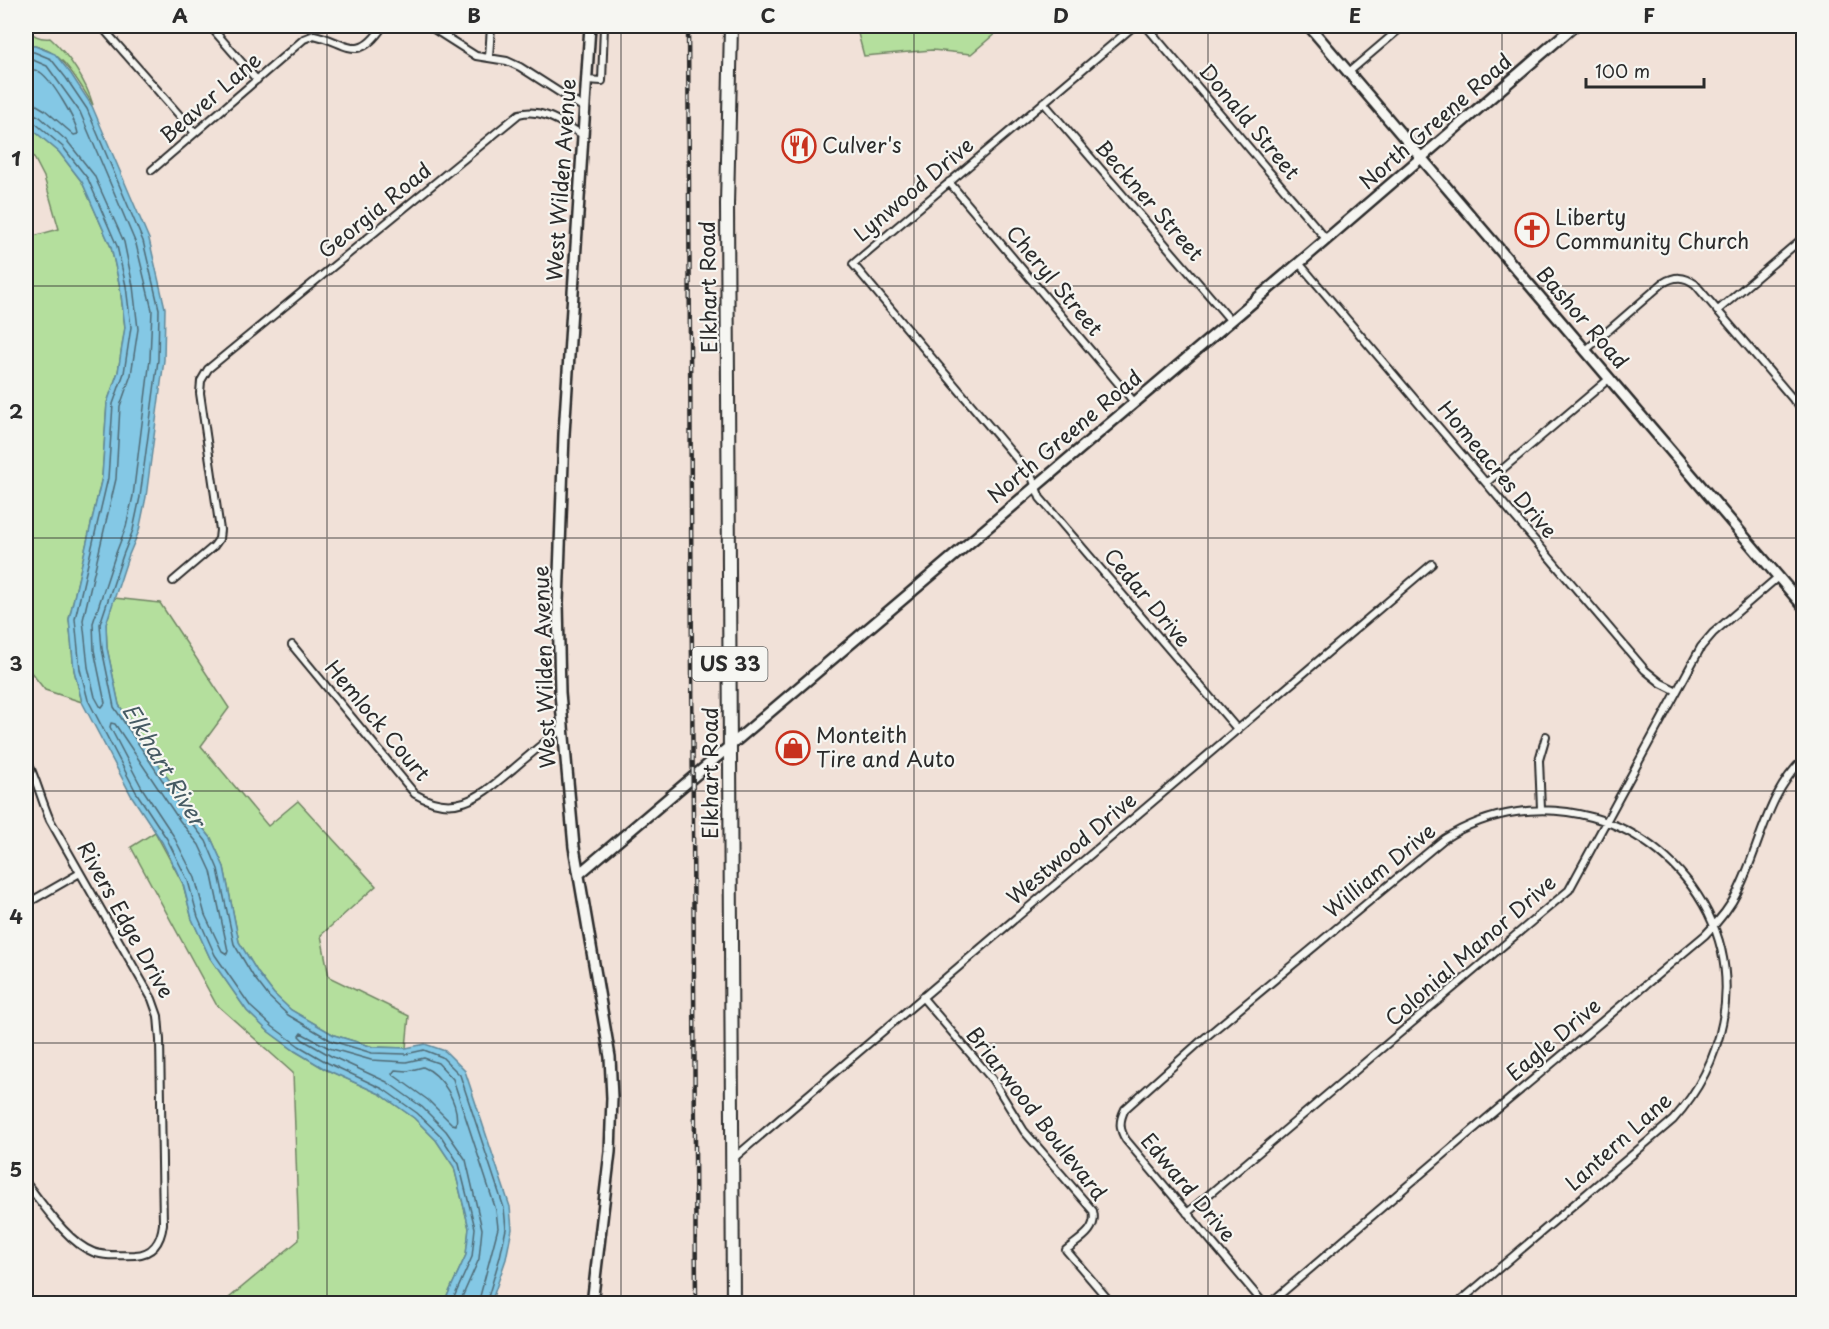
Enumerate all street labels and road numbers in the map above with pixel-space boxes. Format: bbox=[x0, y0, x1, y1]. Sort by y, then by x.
street label: Beaver Lane bbox=[152, 43, 268, 150]
street label: North Greene Road bbox=[1351, 45, 1518, 196]
street label: Donald Street bbox=[1192, 56, 1309, 186]
street label: West Wilden Avenue bbox=[537, 77, 583, 282]
street label: Lynwood Drive bbox=[846, 129, 980, 248]
street label: Beckner Street bbox=[1089, 132, 1212, 267]
street label: Georgia Road bbox=[310, 154, 437, 265]
street label: Cheryl Street bbox=[999, 217, 1112, 342]
street label: Elkhart Road bbox=[690, 221, 724, 353]
street label: Bashor Road bbox=[1530, 258, 1637, 375]
street label: North Greene Road bbox=[979, 361, 1148, 510]
street label: Homeacres Drive bbox=[1431, 393, 1566, 545]
street label: Cedar Drive bbox=[1097, 540, 1200, 653]
street label: West Wilden Avenue bbox=[523, 565, 563, 769]
road number: US 33 bbox=[692, 647, 768, 681]
street label: Hemlock Court bbox=[318, 652, 439, 787]
street label: Elkhart Road bbox=[693, 707, 725, 839]
street label: Westwood Drive bbox=[999, 783, 1143, 912]
street label: William Drive bbox=[1316, 814, 1442, 925]
street label: Rivers Edge Drive bbox=[70, 835, 183, 1003]
street label: Colonial Manor Drive bbox=[1377, 866, 1562, 1033]
street label: Eagle Drive bbox=[1498, 989, 1607, 1088]
street label: Briarwood Boulevard bbox=[959, 1019, 1116, 1207]
street label: Lantern Lane bbox=[1557, 1084, 1678, 1197]
street label: Edward Drive bbox=[1134, 1125, 1245, 1248]

